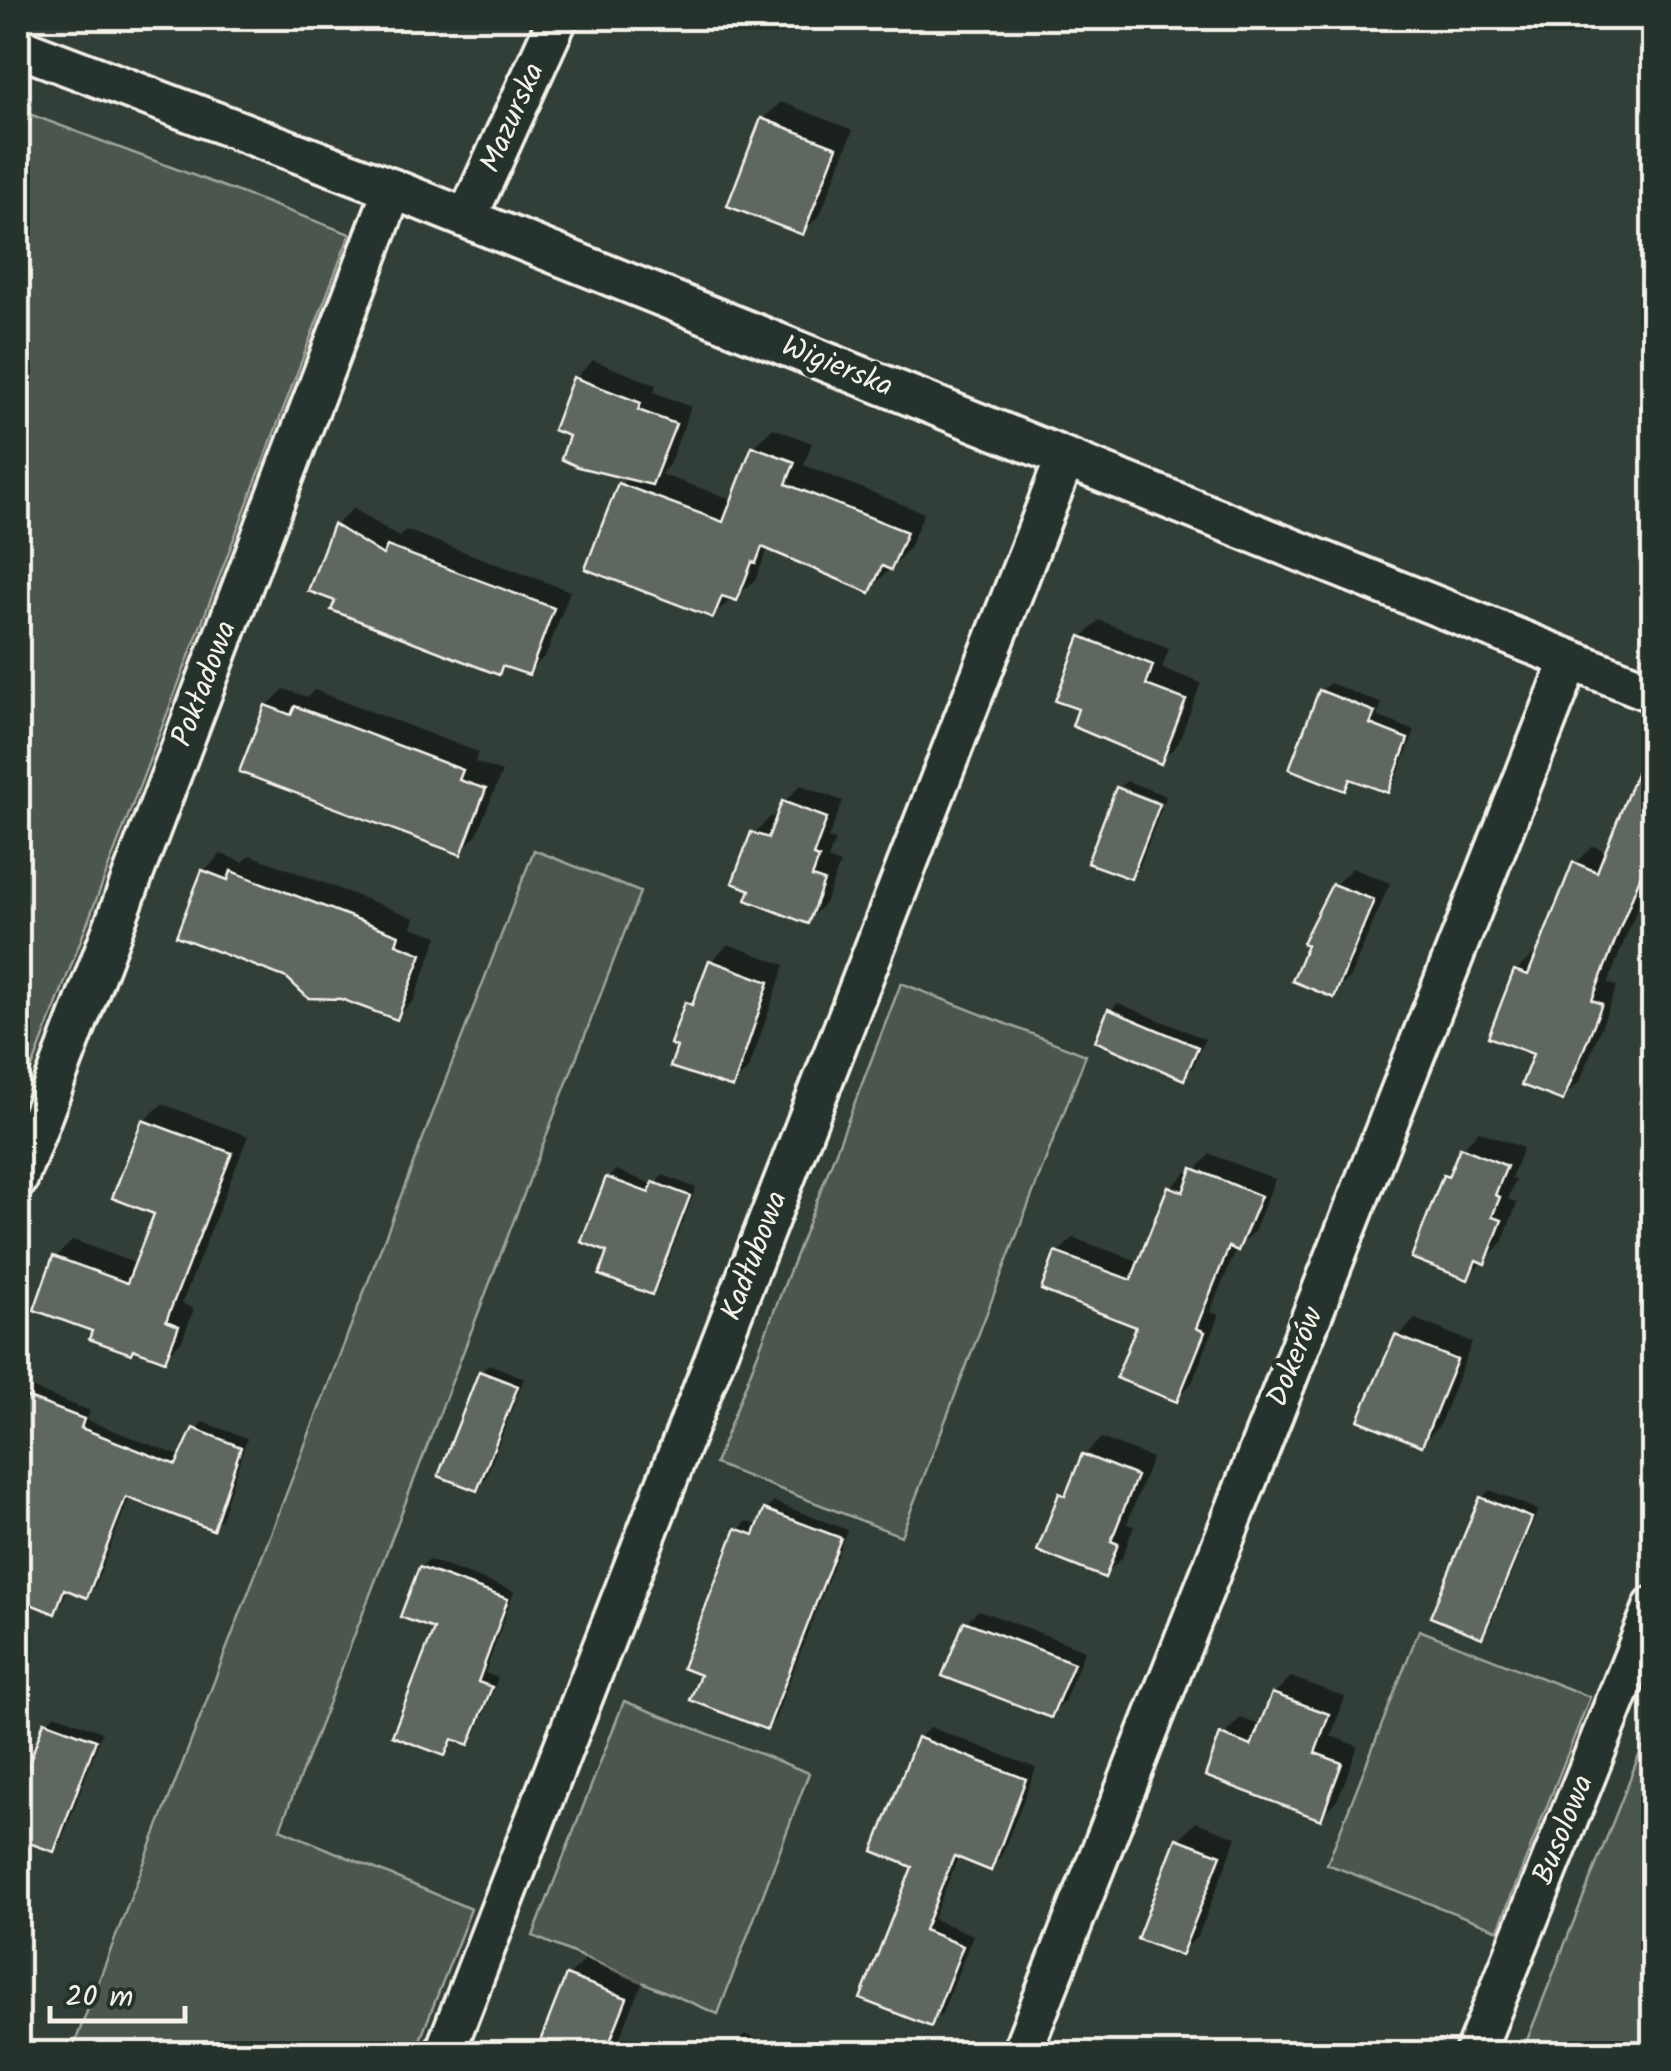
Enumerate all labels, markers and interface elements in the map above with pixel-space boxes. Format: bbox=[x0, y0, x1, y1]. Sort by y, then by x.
street label: Mazurska bbox=[467, 55, 559, 181]
street label: Wigierska bbox=[774, 323, 900, 411]
street label: Pokładowa bbox=[159, 614, 251, 754]
street label: Kadłubowa bbox=[708, 1184, 802, 1328]
street label: Dokerów bbox=[1254, 1299, 1338, 1414]
street label: Busolowa bbox=[1520, 1768, 1608, 1892]
scale bar bbox=[50, 1961, 185, 2023]
text: 20 m bbox=[65, 1974, 133, 2022]

